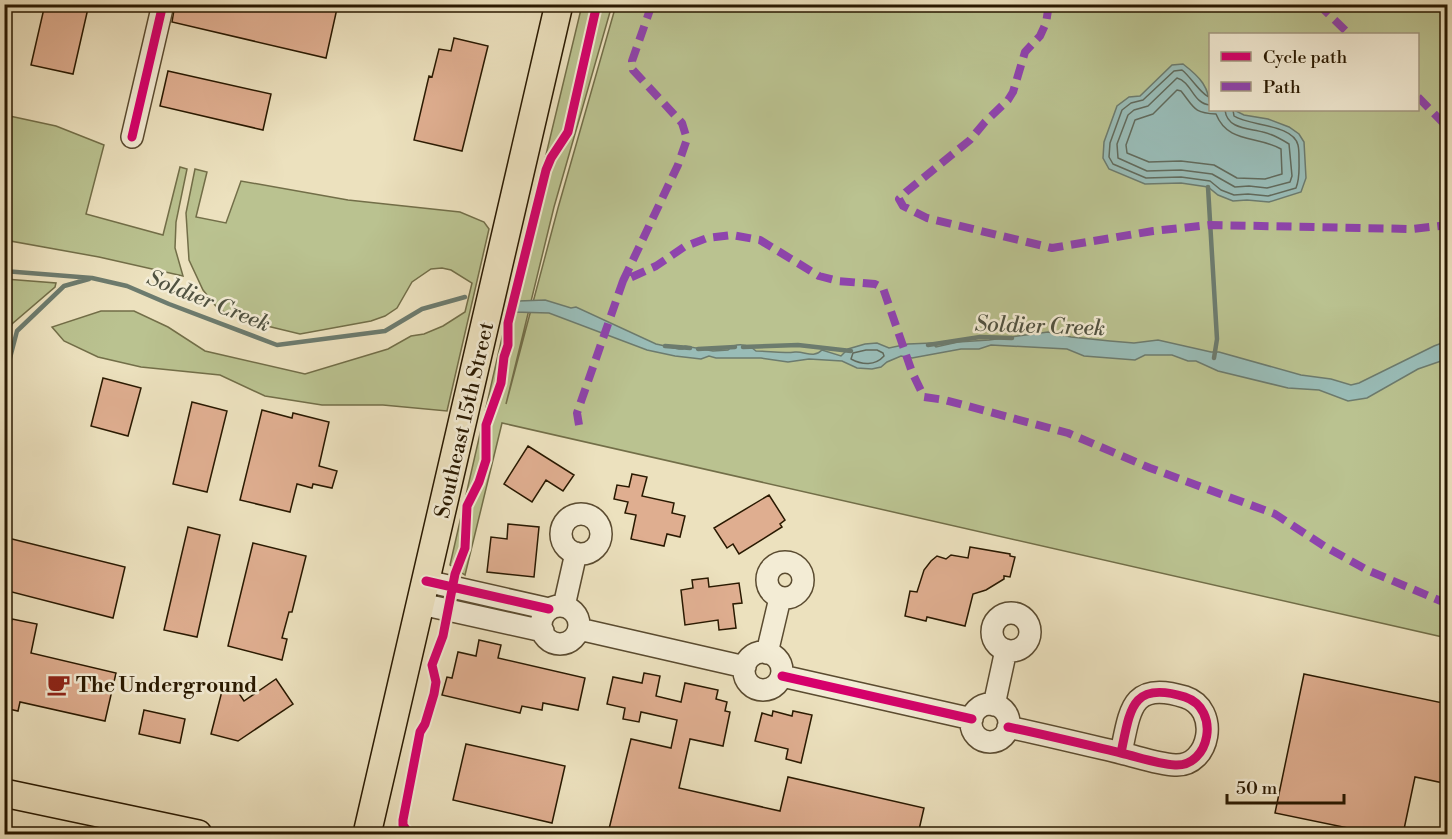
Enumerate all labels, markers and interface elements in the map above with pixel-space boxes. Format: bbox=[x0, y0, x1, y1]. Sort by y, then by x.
legend bbox=[1209, 33, 1419, 111]
text: Cycle path bbox=[1263, 46, 1347, 69]
text: Path bbox=[1263, 76, 1301, 99]
water label: Soldier Creek bbox=[143, 264, 274, 338]
water label: Soldier Creek bbox=[974, 311, 1106, 342]
street label: Southeast 15th Street bbox=[430, 319, 500, 521]
cafe icon: The Underground bbox=[45, 672, 71, 698]
place label: The Underground bbox=[76, 673, 257, 699]
scale bar bbox=[1227, 767, 1344, 805]
text: 50 m bbox=[1236, 777, 1278, 800]

